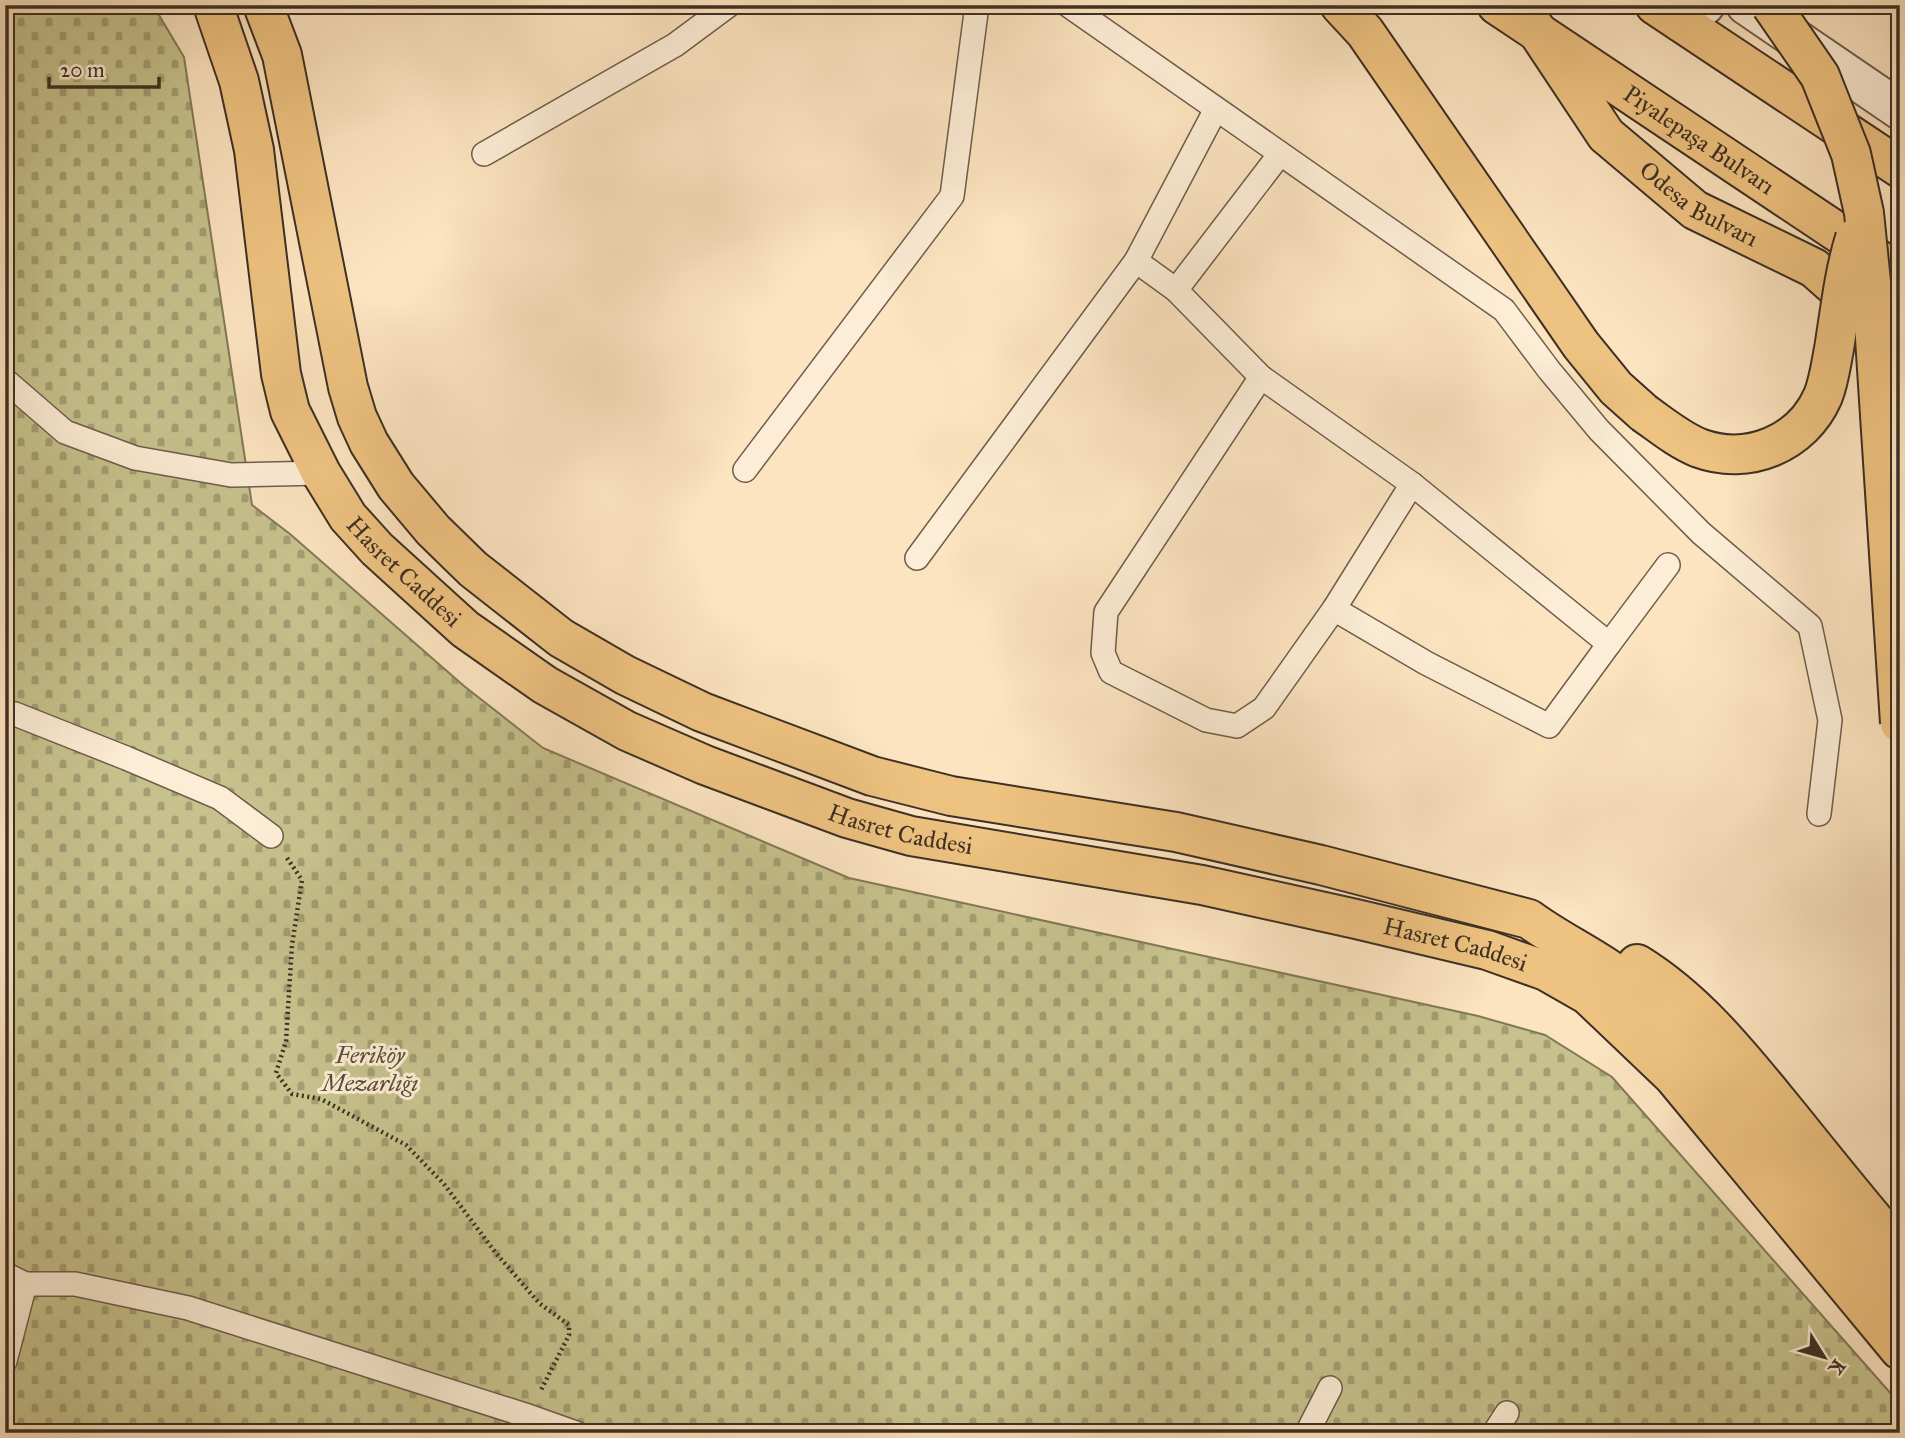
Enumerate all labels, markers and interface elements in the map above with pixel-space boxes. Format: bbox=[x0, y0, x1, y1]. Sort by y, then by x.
scale bar bbox=[49, 46, 159, 90]
text: 20 m bbox=[60, 57, 105, 83]
street label: Piyalepaşa Bulvarı bbox=[1618, 79, 1781, 201]
street label: Odesa Bulvarı bbox=[1633, 155, 1763, 254]
street label: Hasret Caddesi bbox=[340, 510, 468, 634]
street label: Hasret Caddesi bbox=[824, 797, 976, 861]
street label: Hasret Caddesi bbox=[1380, 911, 1532, 978]
park label: Feriköy Mezarlığı bbox=[320, 1040, 418, 1098]
north arrow bbox=[1790, 1322, 1860, 1392]
text: K bbox=[1823, 1355, 1850, 1380]

